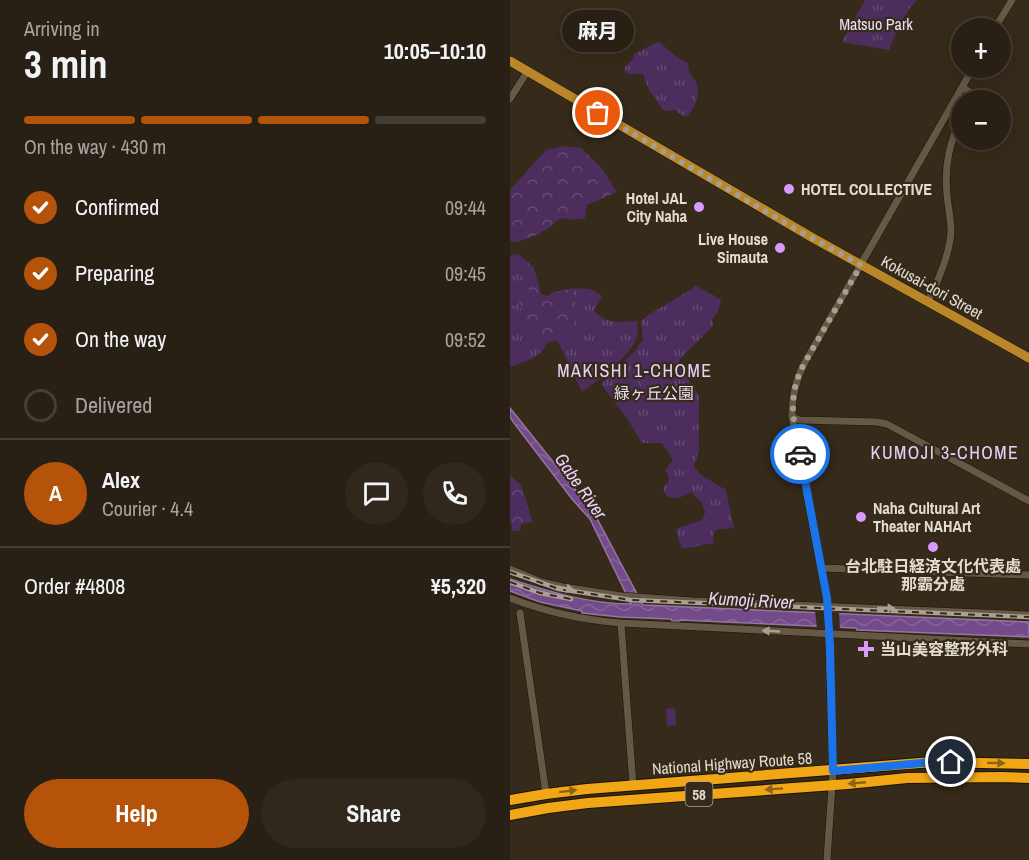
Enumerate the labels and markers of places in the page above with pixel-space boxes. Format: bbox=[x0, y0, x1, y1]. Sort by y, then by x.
callout: 麻月 bbox=[562, 11, 634, 53]
pin bbox=[572, 87, 623, 138]
place label: HOTEL COLLECTIVE bbox=[801, 178, 932, 200]
marker: HOTEL COLLECTIVE bbox=[782, 182, 796, 196]
place label: Hotel JAL City Naha bbox=[626, 187, 688, 227]
marker: Hotel JAL City Naha bbox=[692, 200, 706, 214]
place label: Live House Simauta bbox=[698, 228, 769, 268]
marker: Live House Simauta bbox=[773, 241, 787, 255]
place label: Naha Cultural Art Theater NAHArt bbox=[873, 497, 981, 537]
marker: Naha Cultural Art Theater NAHArt bbox=[854, 510, 868, 524]
marker: 台北駐日経済文化代表處 那霸分處 bbox=[926, 540, 940, 554]
place label: 台北駐日経済文化代表處 那霸分處 bbox=[845, 555, 1021, 595]
place label: 当山美容整形外科 bbox=[880, 638, 1008, 660]
marker: 当山美容整形外科 bbox=[857, 640, 875, 658]
pin bbox=[925, 736, 976, 787]

